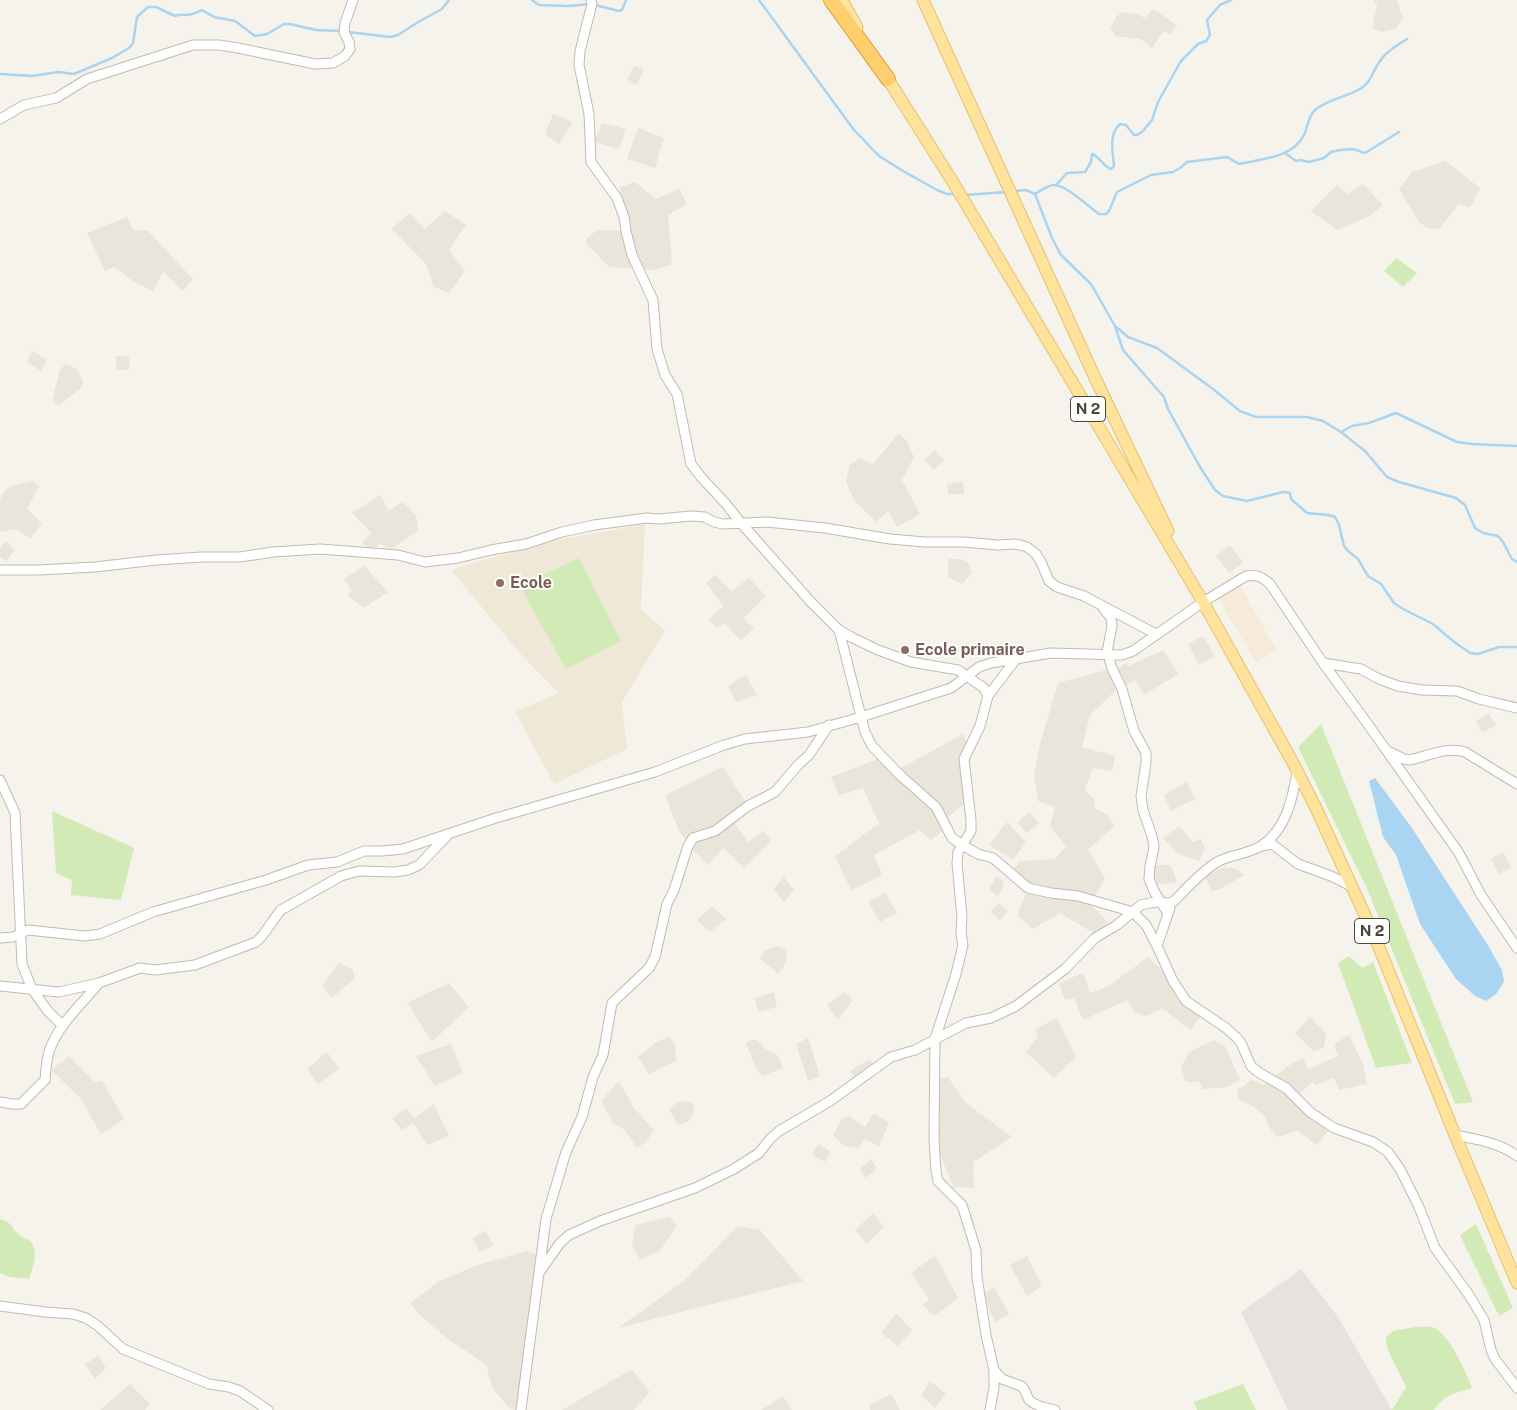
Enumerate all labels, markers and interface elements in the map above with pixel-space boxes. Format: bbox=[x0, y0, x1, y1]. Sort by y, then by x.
road number: N 2 bbox=[1070, 396, 1106, 422]
place label: Ecole bbox=[510, 573, 552, 593]
marker: Ecole bbox=[494, 577, 506, 589]
place label: Ecole primaire bbox=[915, 640, 1025, 660]
marker: Ecole primaire bbox=[899, 644, 911, 656]
road number: N 2 bbox=[1354, 918, 1390, 944]

